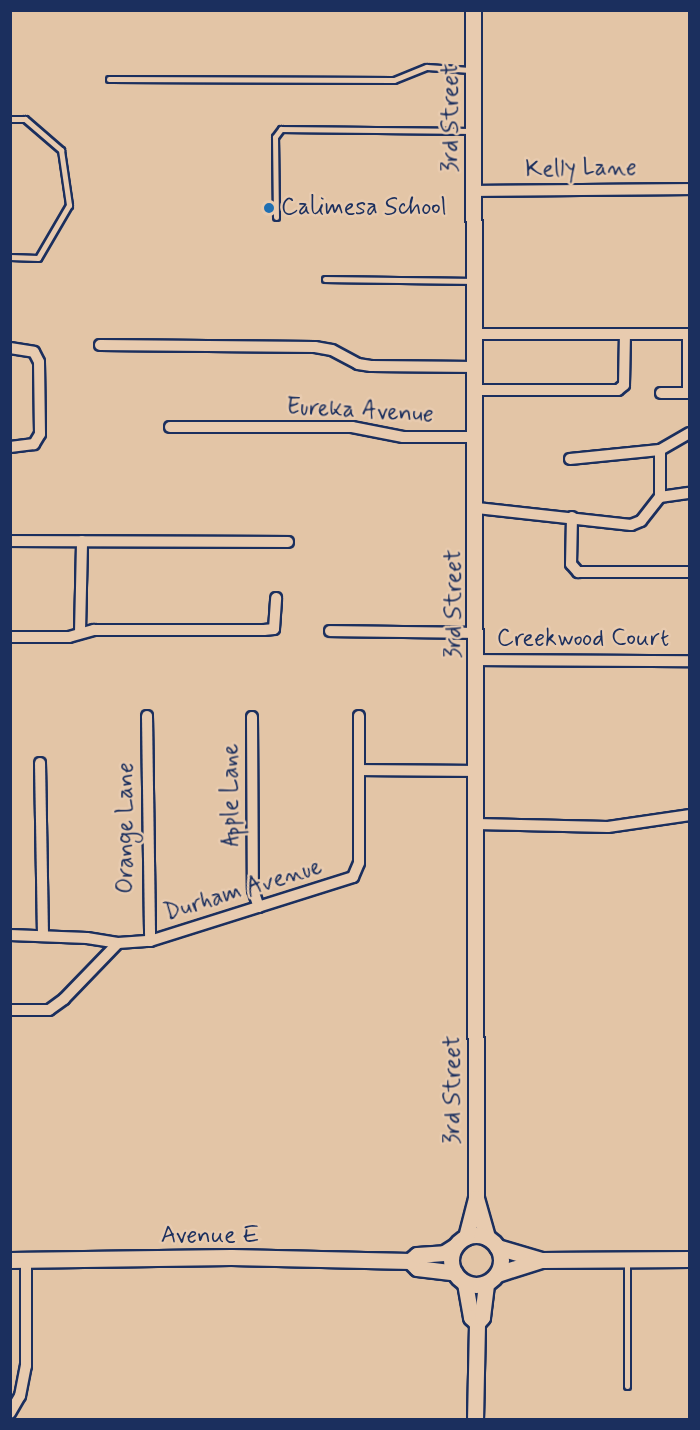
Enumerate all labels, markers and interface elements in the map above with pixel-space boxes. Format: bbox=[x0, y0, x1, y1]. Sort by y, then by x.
street label: 3rd Street bbox=[437, 64, 465, 172]
street label: Kelly Lane bbox=[526, 154, 636, 184]
place label: Calimesa School bbox=[281, 194, 446, 222]
marker: Calimesa School bbox=[262, 201, 276, 215]
street label: Eureka Avenue bbox=[284, 393, 436, 429]
street label: 3rd Street bbox=[440, 550, 468, 658]
street label: Creekwood Court bbox=[497, 625, 669, 653]
street label: Apple Lane bbox=[217, 742, 245, 848]
street label: Orange Lane bbox=[112, 762, 140, 894]
street label: Durham Avenue bbox=[162, 853, 324, 927]
street label: 3rd Street bbox=[439, 1036, 467, 1144]
street label: Avenue E bbox=[162, 1222, 258, 1250]

